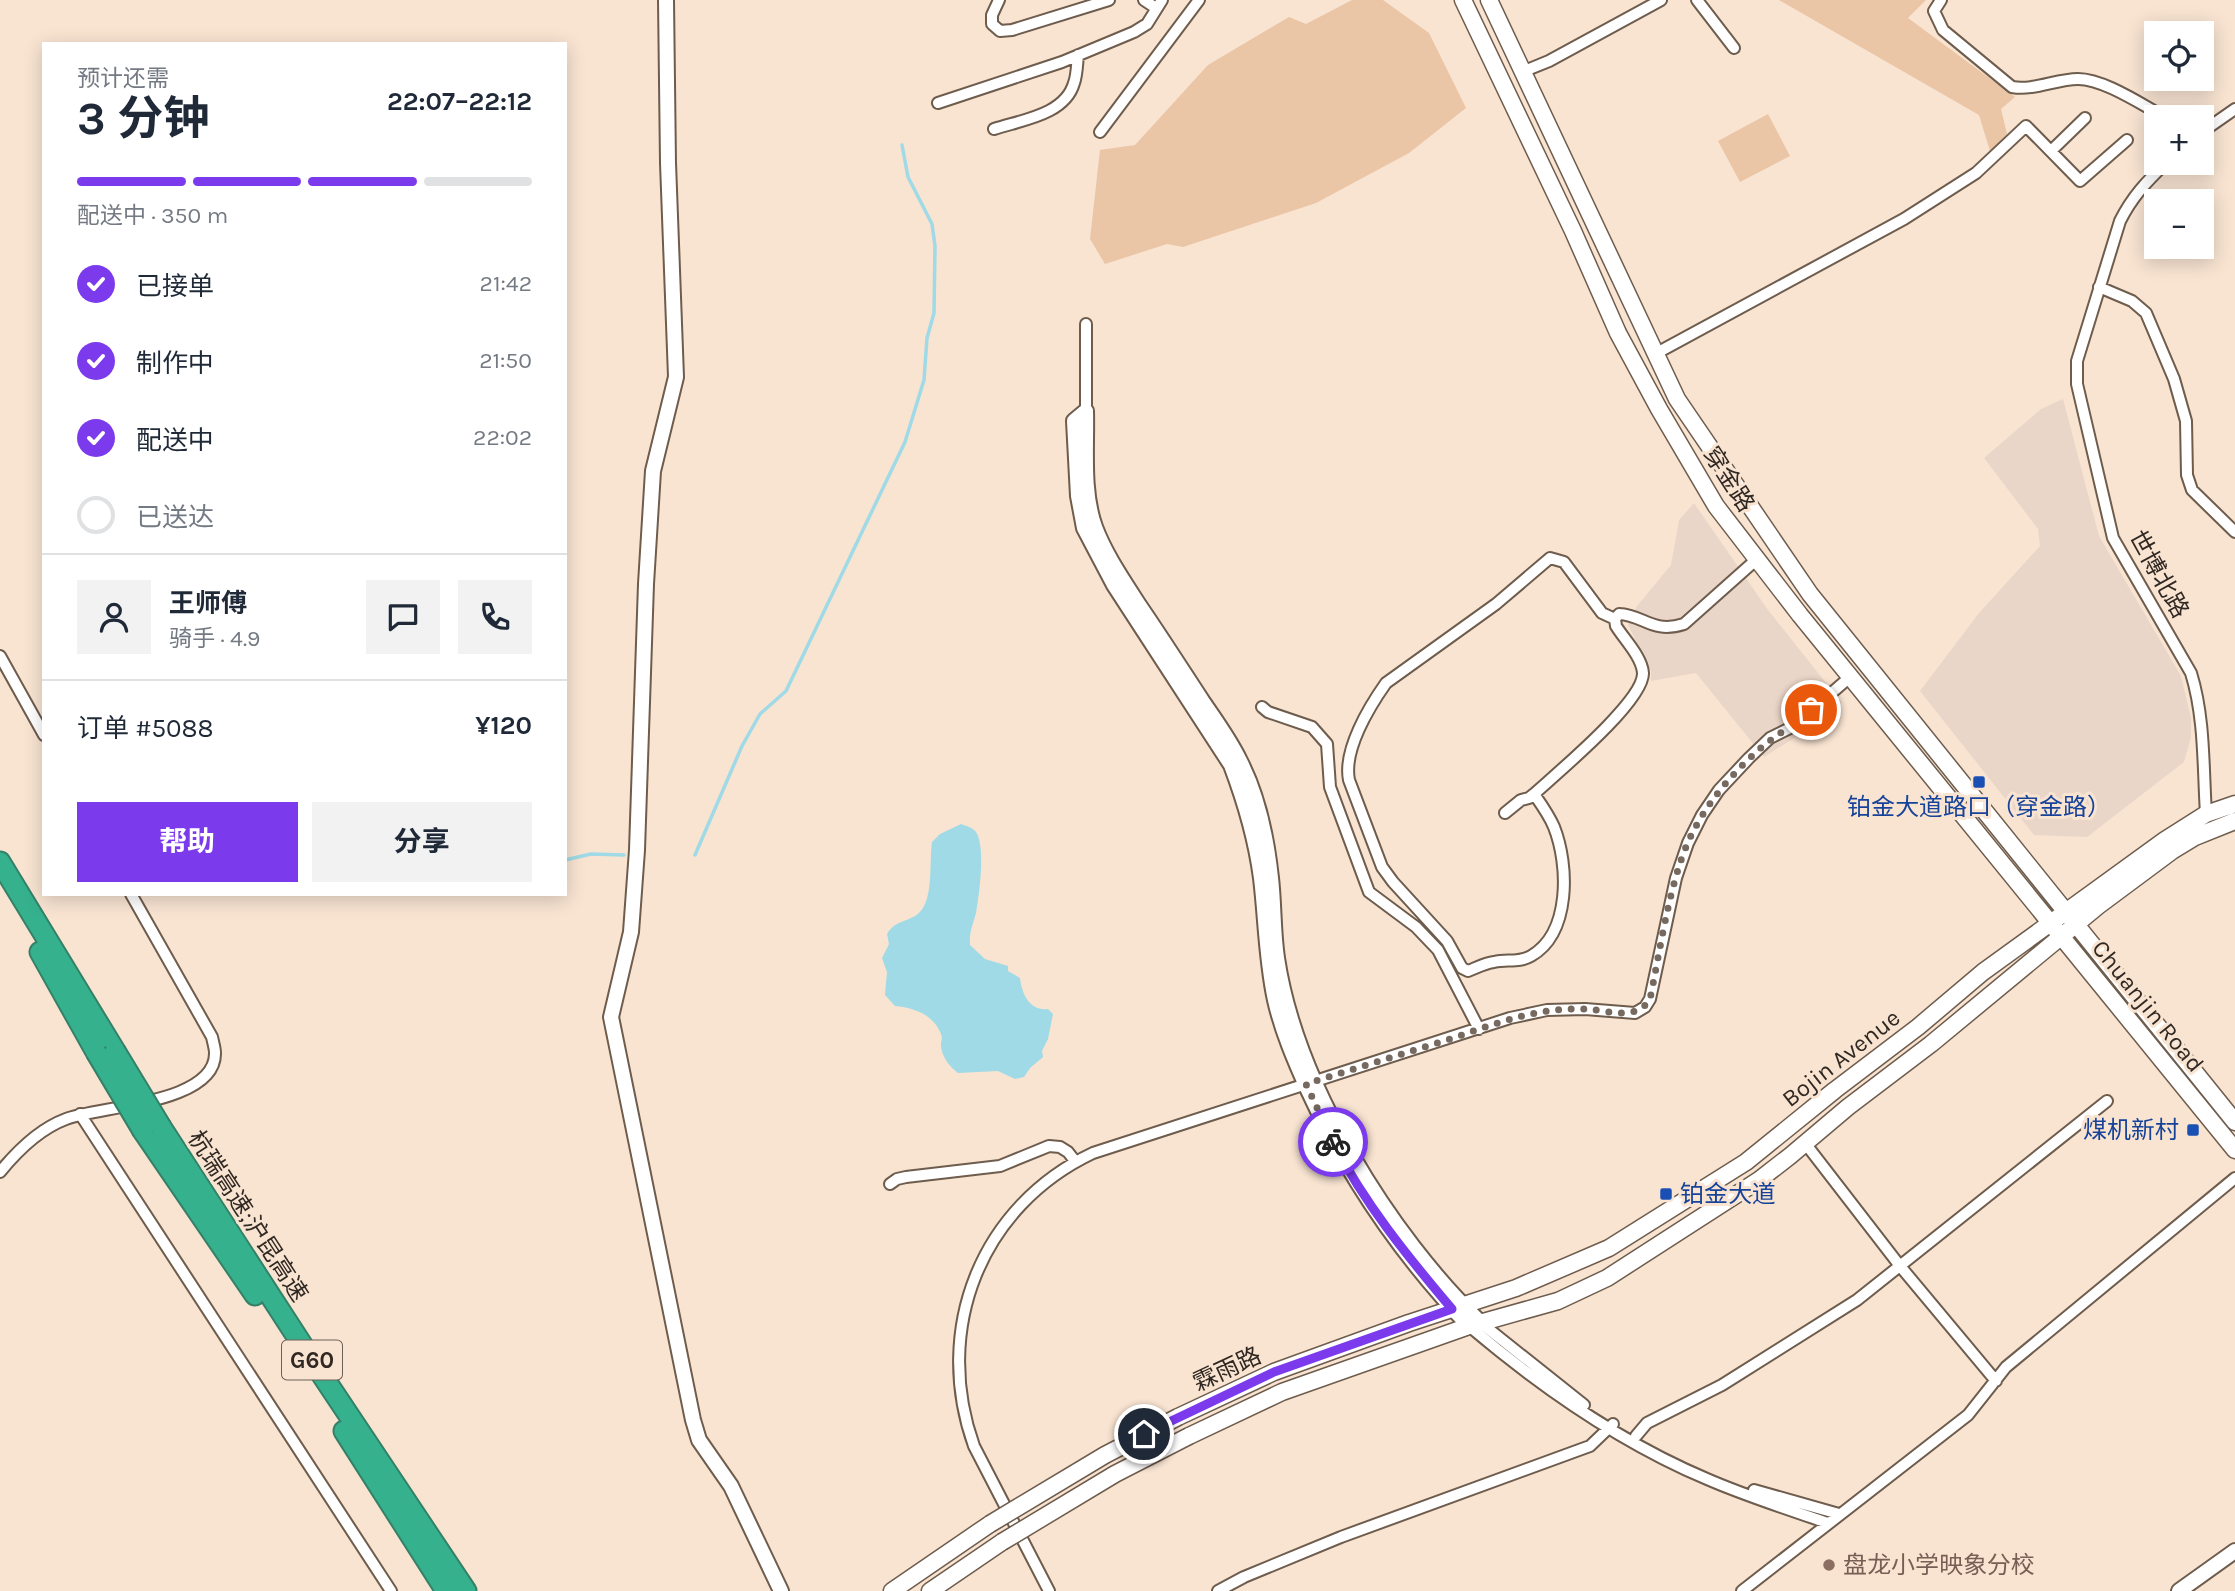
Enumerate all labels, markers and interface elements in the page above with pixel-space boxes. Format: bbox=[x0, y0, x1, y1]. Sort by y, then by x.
map controls bbox=[2144, 21, 2214, 259]
button: locate bbox=[2144, 21, 2214, 91]
text: 预计还需 bbox=[77, 65, 169, 92]
text: 22:07–22:12 bbox=[387, 86, 532, 117]
text: 3 分钟 bbox=[77, 92, 209, 146]
button: + bbox=[2144, 105, 2214, 175]
button: − bbox=[2144, 189, 2214, 259]
text: 配送中 · 350 m bbox=[77, 202, 228, 229]
icon: check bbox=[77, 265, 115, 303]
text: 21:42 bbox=[480, 270, 532, 297]
text: 已接单 bbox=[136, 271, 214, 302]
icon: check bbox=[77, 342, 115, 380]
text: 21:50 bbox=[479, 347, 532, 374]
text: 制作中 bbox=[136, 348, 214, 379]
icon: check bbox=[77, 419, 115, 457]
text: 22:02 bbox=[473, 424, 532, 451]
text: 配送中 bbox=[136, 425, 214, 456]
street label: 穿金路 bbox=[1698, 441, 1760, 517]
text: 已送达 bbox=[136, 502, 214, 533]
street label: 世博北路 bbox=[2123, 525, 2195, 623]
button: person bbox=[77, 580, 151, 654]
button: chat bbox=[366, 580, 440, 654]
button: phone bbox=[458, 580, 532, 654]
text: 王师傅 bbox=[169, 588, 247, 619]
text: 骑手 · 4.9 bbox=[169, 625, 260, 652]
pin bbox=[1781, 680, 1841, 740]
icon: bag bbox=[1792, 691, 1830, 729]
text: ¥120 bbox=[475, 710, 532, 741]
text: 订单 #5088 bbox=[77, 713, 214, 744]
marker: 铂金大道路口（穿金路） bbox=[1971, 774, 1987, 790]
place label: 铂金大道路口（穿金路） bbox=[1847, 793, 2111, 821]
button: 帮助 bbox=[77, 802, 298, 882]
button: 分享 bbox=[312, 802, 532, 882]
street label: Chuanjin Road bbox=[2086, 934, 2210, 1078]
street label: Bojin Avenue bbox=[1776, 1003, 1906, 1113]
courier bbox=[1298, 1107, 1368, 1177]
place label: 煤机新村 bbox=[2083, 1116, 2179, 1144]
marker: 煤机新村 bbox=[2185, 1122, 2201, 1138]
icon: bike bbox=[1314, 1123, 1352, 1161]
street label: 杭瑞高速;沪昆高速 bbox=[182, 1125, 314, 1307]
place label: 铂金大道 bbox=[1680, 1180, 1776, 1208]
marker: 铂金大道 bbox=[1658, 1186, 1674, 1202]
road number: G60 bbox=[282, 1340, 342, 1380]
street label: 霖雨路 bbox=[1188, 1341, 1266, 1397]
pin bbox=[1114, 1404, 1174, 1464]
icon: home bbox=[1125, 1415, 1163, 1453]
place label: 盘龙小学映象分校 bbox=[1843, 1551, 2035, 1579]
marker: 盘龙小学映象分校 bbox=[1821, 1557, 1837, 1573]

